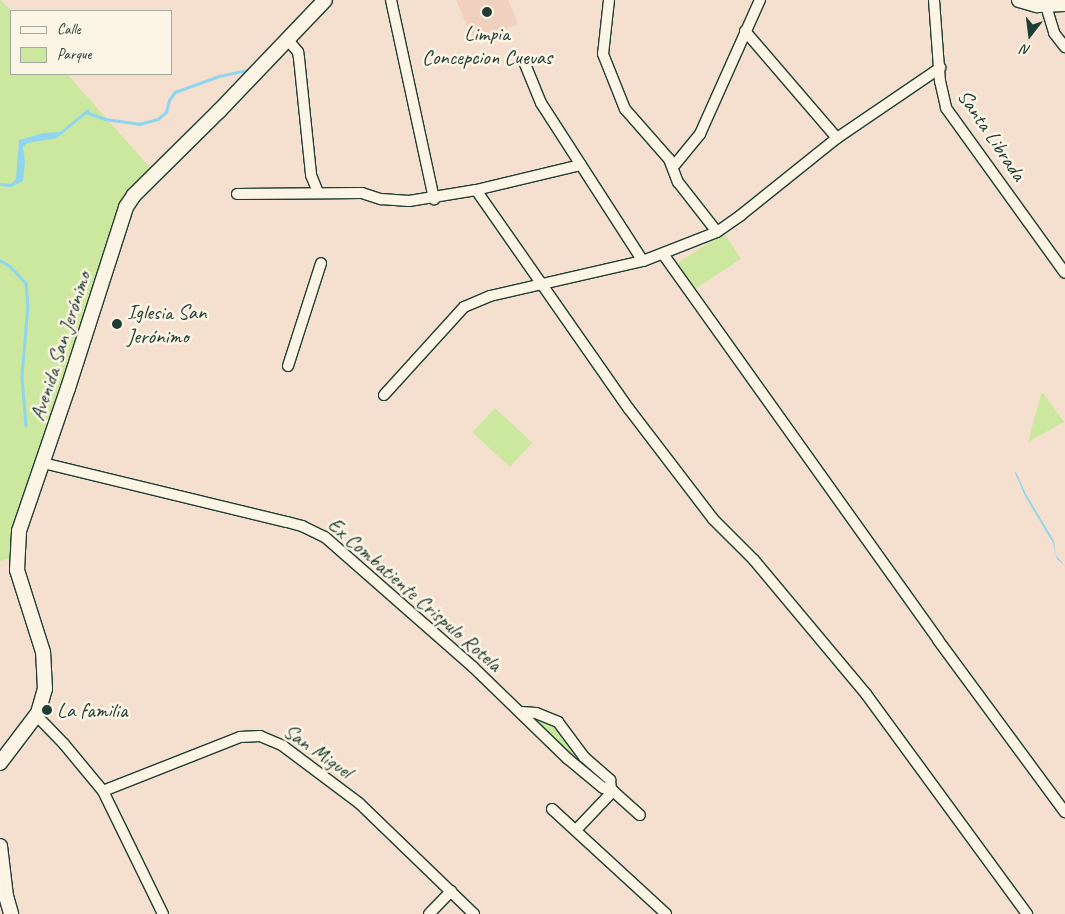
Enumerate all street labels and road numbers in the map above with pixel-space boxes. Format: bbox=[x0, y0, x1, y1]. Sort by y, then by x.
street label: Santa Librada bbox=[952, 85, 1032, 185]
street label: Avenida San Jerónimo bbox=[24, 268, 96, 424]
street label: Ex Combatiente Crispulo Rotela bbox=[323, 512, 507, 676]
street label: San Miguel bbox=[279, 718, 357, 784]

